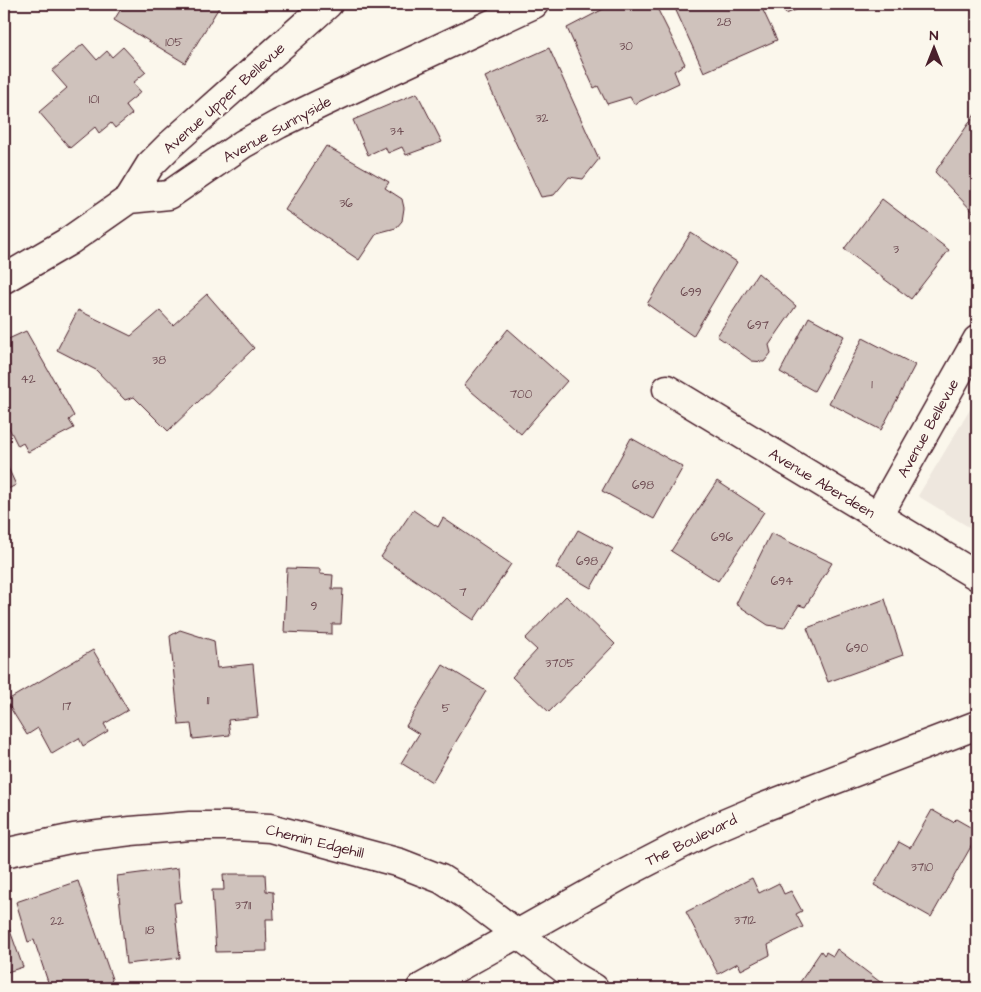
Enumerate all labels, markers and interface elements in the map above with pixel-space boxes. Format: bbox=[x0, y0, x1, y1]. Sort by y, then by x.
house number: 28 bbox=[717, 14, 732, 31]
north arrow bbox=[908, 22, 958, 72]
text: N bbox=[930, 26, 939, 46]
house number: 105 bbox=[165, 34, 183, 51]
street label: Avenue Upper Bellevue bbox=[159, 38, 290, 159]
house number: 30 bbox=[619, 38, 633, 55]
house number: 101 bbox=[89, 91, 100, 108]
street label: Avenue Sunnyside bbox=[219, 91, 336, 169]
house number: 32 bbox=[536, 110, 549, 127]
house number: 34 bbox=[390, 123, 404, 140]
house number: 36 bbox=[339, 195, 353, 212]
house number: 3 bbox=[893, 241, 899, 258]
house number: 699 bbox=[680, 284, 702, 301]
house number: 697 bbox=[747, 317, 769, 334]
house number: 38 bbox=[152, 352, 166, 369]
house number: 42 bbox=[20, 371, 36, 388]
street label: Avenue Bellevue bbox=[893, 375, 964, 481]
house number: 1 bbox=[871, 376, 873, 393]
house number: 700 bbox=[510, 386, 533, 403]
street label: Avenue Aberdeen bbox=[765, 443, 879, 524]
house number: 698 bbox=[632, 477, 654, 494]
house number: 696 bbox=[711, 529, 733, 546]
house number: 698 bbox=[576, 553, 598, 570]
house number: 694 bbox=[771, 573, 793, 590]
house number: 7 bbox=[459, 584, 467, 601]
house number: 9 bbox=[311, 598, 318, 615]
house number: 690 bbox=[846, 640, 868, 657]
house number: 3705 bbox=[545, 655, 575, 672]
house number: 11 bbox=[206, 692, 210, 709]
house number: 17 bbox=[63, 698, 72, 715]
house number: 5 bbox=[442, 700, 451, 717]
street label: The Boulevard bbox=[642, 809, 741, 872]
street label: Chemin Edgehill bbox=[263, 819, 366, 865]
house number: 3710 bbox=[911, 859, 934, 876]
house number: 3711 bbox=[235, 897, 252, 914]
house number: 3712 bbox=[734, 912, 756, 929]
house number: 22 bbox=[50, 913, 64, 930]
house number: 18 bbox=[145, 922, 155, 939]

